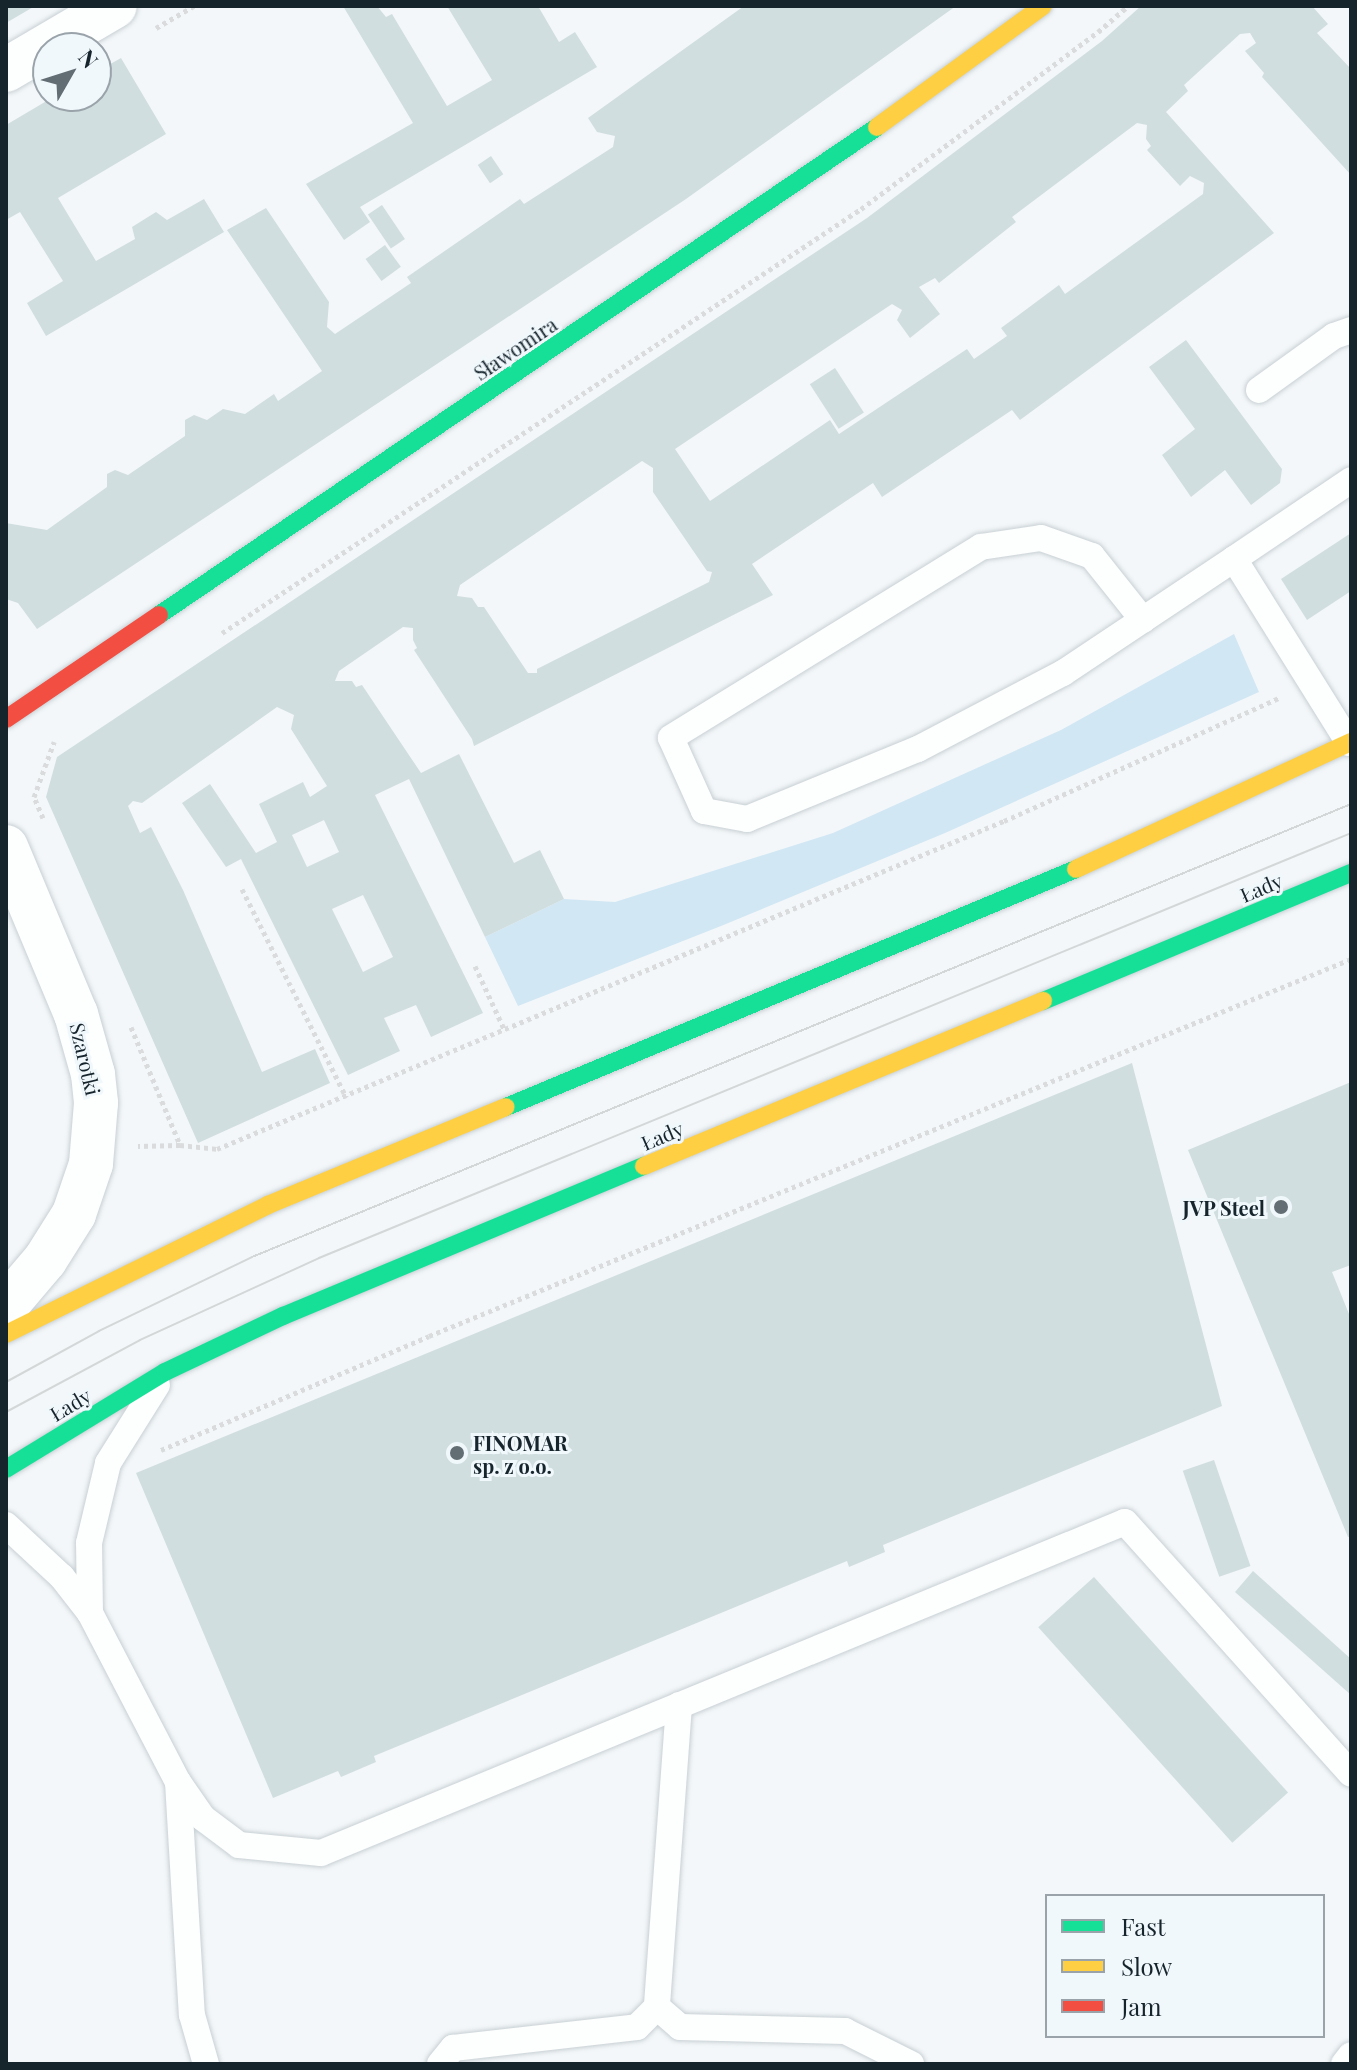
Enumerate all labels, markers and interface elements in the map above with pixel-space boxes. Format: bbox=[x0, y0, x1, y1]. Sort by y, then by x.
north arrow bbox=[32, 32, 112, 112]
text: N bbox=[72, 43, 106, 74]
street label: Sławomira bbox=[469, 311, 561, 385]
street label: Łady bbox=[1236, 867, 1286, 907]
street label: Szarotki bbox=[66, 1020, 106, 1098]
street label: Łady bbox=[637, 1115, 687, 1155]
place label: JVP Steel bbox=[1182, 1195, 1265, 1219]
marker: JVP Steel bbox=[1272, 1198, 1290, 1216]
street label: Łady bbox=[45, 1383, 95, 1425]
place label: FINOMAR sp. z o.o. bbox=[473, 1430, 568, 1477]
marker: FINOMAR sp. z o.o. bbox=[448, 1444, 466, 1462]
legend bbox=[1045, 1894, 1325, 2038]
text: Fast bbox=[1121, 1910, 1166, 1942]
text: Slow bbox=[1121, 1950, 1172, 1982]
text: Jam bbox=[1121, 1990, 1162, 2022]

